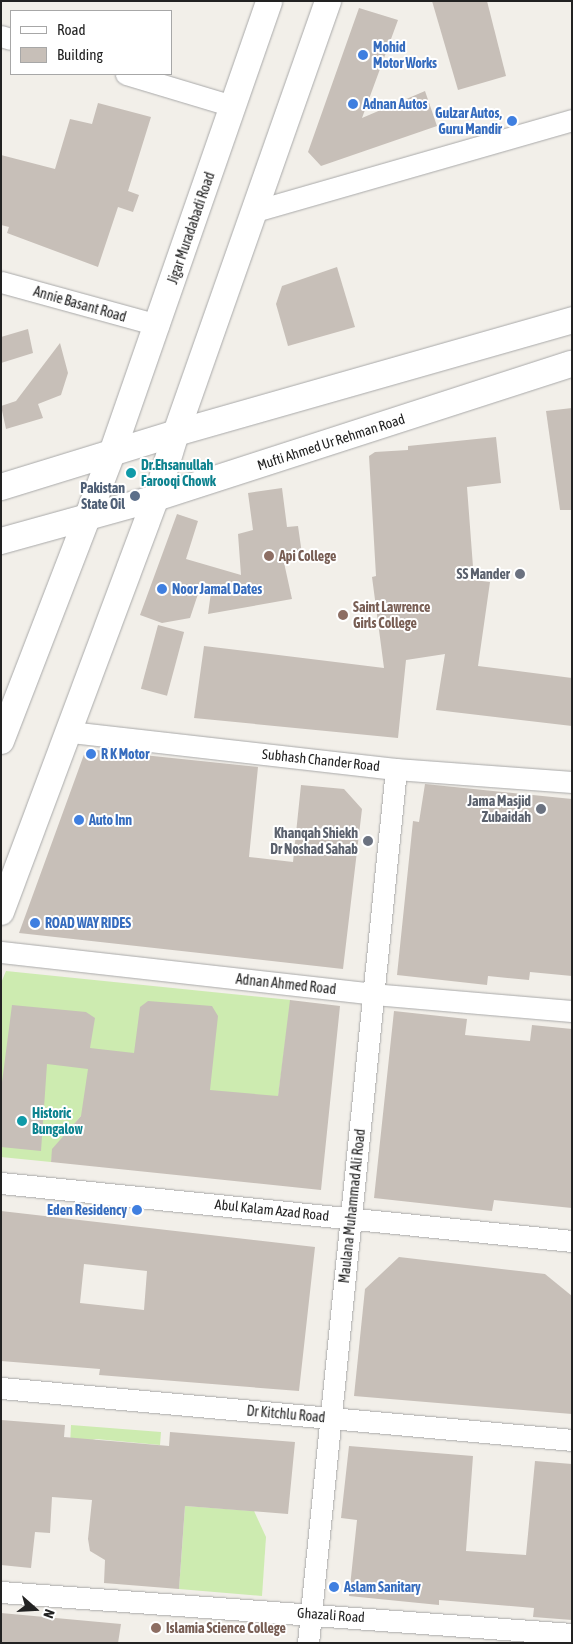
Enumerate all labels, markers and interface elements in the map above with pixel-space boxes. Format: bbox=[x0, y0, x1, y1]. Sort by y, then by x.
legend bbox=[10, 10, 172, 75]
text: Road bbox=[57, 21, 86, 38]
place label: Mohid Motor Works bbox=[373, 39, 437, 72]
text: Building bbox=[57, 46, 103, 63]
marker: Mohid Motor Works bbox=[357, 49, 369, 61]
place label: Adnan Autos bbox=[363, 96, 428, 112]
marker: Adnan Autos bbox=[347, 98, 359, 110]
place label: Gulzar Autos, Guru Mandir bbox=[435, 105, 502, 138]
marker: Gulzar Autos, Guru Mandir bbox=[506, 115, 518, 127]
street label: Jigar Muradabadi Road bbox=[164, 170, 218, 286]
street label: Annie Basant Road bbox=[32, 283, 128, 325]
street label: Mufti Ahmed Ur Rehman Road bbox=[255, 410, 407, 474]
place label: Dr.Ehsanullah Farooqi Chowk bbox=[141, 457, 216, 490]
marker: Dr.Ehsanullah Farooqi Chowk bbox=[125, 467, 137, 479]
place label: Pakistan State Oil bbox=[80, 480, 125, 512]
marker: Pakistan State Oil bbox=[129, 490, 141, 502]
place label: Api College bbox=[279, 548, 336, 564]
marker: Api College bbox=[263, 550, 275, 562]
place label: SS Mander bbox=[457, 566, 510, 582]
marker: SS Mander bbox=[514, 568, 526, 580]
place label: Noor Jamal Dates bbox=[172, 581, 262, 597]
marker: Noor Jamal Dates bbox=[156, 583, 168, 595]
place label: Saint Lawrence Girls College bbox=[353, 599, 430, 632]
marker: Saint Lawrence Girls College bbox=[337, 609, 349, 621]
street label: Subhash Chander Road bbox=[261, 745, 381, 775]
place label: R K Motor bbox=[101, 746, 149, 762]
marker: R K Motor bbox=[85, 748, 97, 760]
place label: Jama Masjid Zubaidah bbox=[468, 793, 531, 826]
marker: Jama Masjid Zubaidah bbox=[535, 803, 547, 815]
place label: Auto Inn bbox=[89, 812, 132, 828]
marker: Auto Inn bbox=[73, 814, 85, 826]
place label: Khanqah Shiekh Dr Noshad Sahab bbox=[270, 825, 358, 858]
marker: Khanqah Shiekh Dr Noshad Sahab bbox=[362, 835, 374, 847]
place label: ROAD WAY RIDES bbox=[45, 915, 131, 931]
marker: ROAD WAY RIDES bbox=[29, 917, 41, 929]
street label: Adnan Ahmed Road bbox=[235, 970, 337, 998]
place label: Historic Bungalow bbox=[32, 1105, 83, 1138]
marker: Historic Bungalow bbox=[16, 1115, 28, 1127]
street label: Maulana Muhammad Ali Road bbox=[336, 1128, 368, 1284]
street label: Abul Kalam Azad Road bbox=[214, 1196, 330, 1224]
place label: Eden Residency bbox=[47, 1202, 127, 1218]
marker: Eden Residency bbox=[131, 1204, 143, 1216]
street label: Dr Kitchlu Road bbox=[246, 1402, 326, 1426]
place label: Aslam Sanitary bbox=[344, 1579, 421, 1595]
marker: Aslam Sanitary bbox=[328, 1581, 340, 1593]
north arrow bbox=[10, 1584, 60, 1634]
street label: Ghazali Road bbox=[297, 1604, 365, 1626]
text: N bbox=[40, 1607, 58, 1620]
place label: Islamia Science College bbox=[166, 1620, 286, 1636]
marker: Islamia Science College bbox=[150, 1622, 162, 1634]

